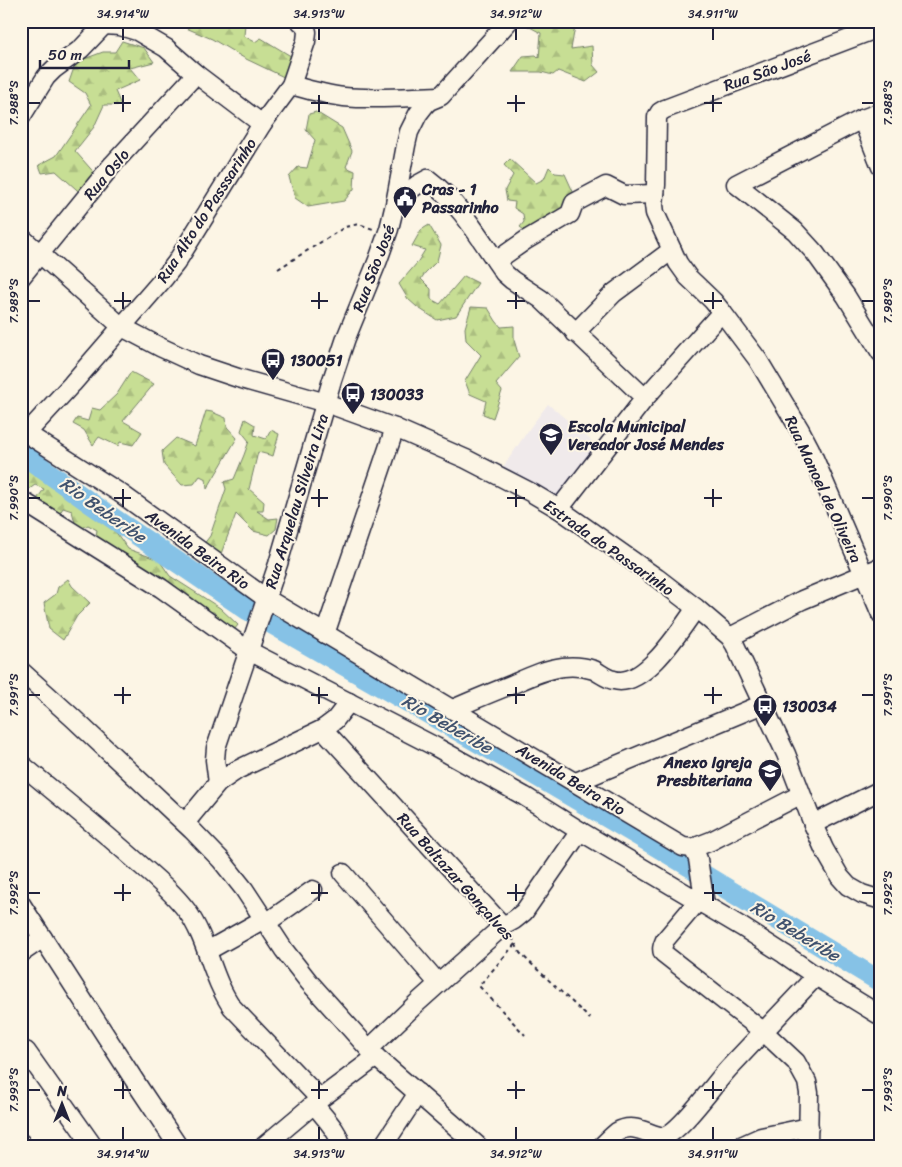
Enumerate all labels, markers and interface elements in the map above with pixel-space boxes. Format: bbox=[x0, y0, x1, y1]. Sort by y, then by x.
text: 34.914°W bbox=[97, 3, 150, 25]
text: 34.913°W bbox=[293, 3, 345, 25]
text: 34.912°W bbox=[490, 3, 543, 25]
text: 34.911°W bbox=[688, 3, 739, 25]
scale bar bbox=[40, 38, 129, 70]
street label: Rua São José bbox=[719, 41, 815, 100]
text: 50 m bbox=[48, 42, 83, 68]
text: 7.988°S bbox=[3, 80, 25, 126]
text: 7.988°S bbox=[877, 80, 899, 126]
street label: Rua Alto do Passsarinho bbox=[148, 132, 264, 289]
street label: Rua Oslo bbox=[76, 142, 137, 207]
place label: Cras - 1 Passarinho bbox=[421, 175, 499, 222]
public building icon: Cras - 1 Passarinho bbox=[392, 185, 418, 219]
street label: Rua São José bbox=[343, 220, 403, 316]
text: 7.989°S bbox=[3, 278, 25, 324]
text: 7.989°S bbox=[877, 278, 899, 324]
place label: 130051 bbox=[290, 346, 343, 375]
bus stop icon: 130051 bbox=[260, 347, 286, 381]
place label: 130033 bbox=[370, 380, 424, 409]
bus stop icon: 130033 bbox=[340, 381, 366, 415]
street label: Rua Arquelau Silveira Lira bbox=[256, 410, 337, 592]
street label: Rua Manoel de Oliveira bbox=[777, 410, 871, 568]
place label: Escola Municipal Vereador José Mendes bbox=[568, 412, 725, 459]
school or university icon: Escola Municipal Vereador José Mendes bbox=[538, 422, 564, 456]
water label: Rio Beberibe bbox=[53, 468, 155, 553]
text: 7.990°S bbox=[3, 475, 25, 521]
text: 7.990°S bbox=[877, 475, 899, 521]
street label: Estrada do Passarinho bbox=[537, 491, 680, 604]
street label: Avenida Beira Rio bbox=[138, 501, 256, 597]
text: 7.991°S bbox=[3, 673, 25, 717]
text: 7.991°S bbox=[877, 673, 899, 717]
water label: Rio Beberibe bbox=[396, 685, 500, 764]
place label: 130034 bbox=[782, 692, 837, 721]
bus stop icon: 130034 bbox=[752, 693, 778, 727]
street label: Avenida Beira Rio bbox=[509, 735, 631, 824]
place label: Anexo Igreja Presbiteriana bbox=[657, 748, 753, 795]
school or university icon: Anexo Igreja Presbiteriana bbox=[757, 758, 783, 792]
street label: Rua Baltazar Gonçalves bbox=[390, 805, 522, 948]
text: 7.992°S bbox=[3, 870, 25, 915]
text: 7.992°S bbox=[877, 870, 899, 915]
water label: Rio Beberibe bbox=[744, 892, 848, 972]
text: 7.993°S bbox=[3, 1067, 25, 1112]
text: 7.993°S bbox=[877, 1067, 899, 1112]
text: N bbox=[56, 1079, 67, 1104]
north arrow bbox=[38, 1080, 88, 1130]
text: 34.914°W bbox=[97, 1143, 150, 1165]
text: 34.913°W bbox=[293, 1143, 345, 1165]
text: 34.912°W bbox=[490, 1143, 543, 1165]
text: 34.911°W bbox=[688, 1143, 739, 1165]

